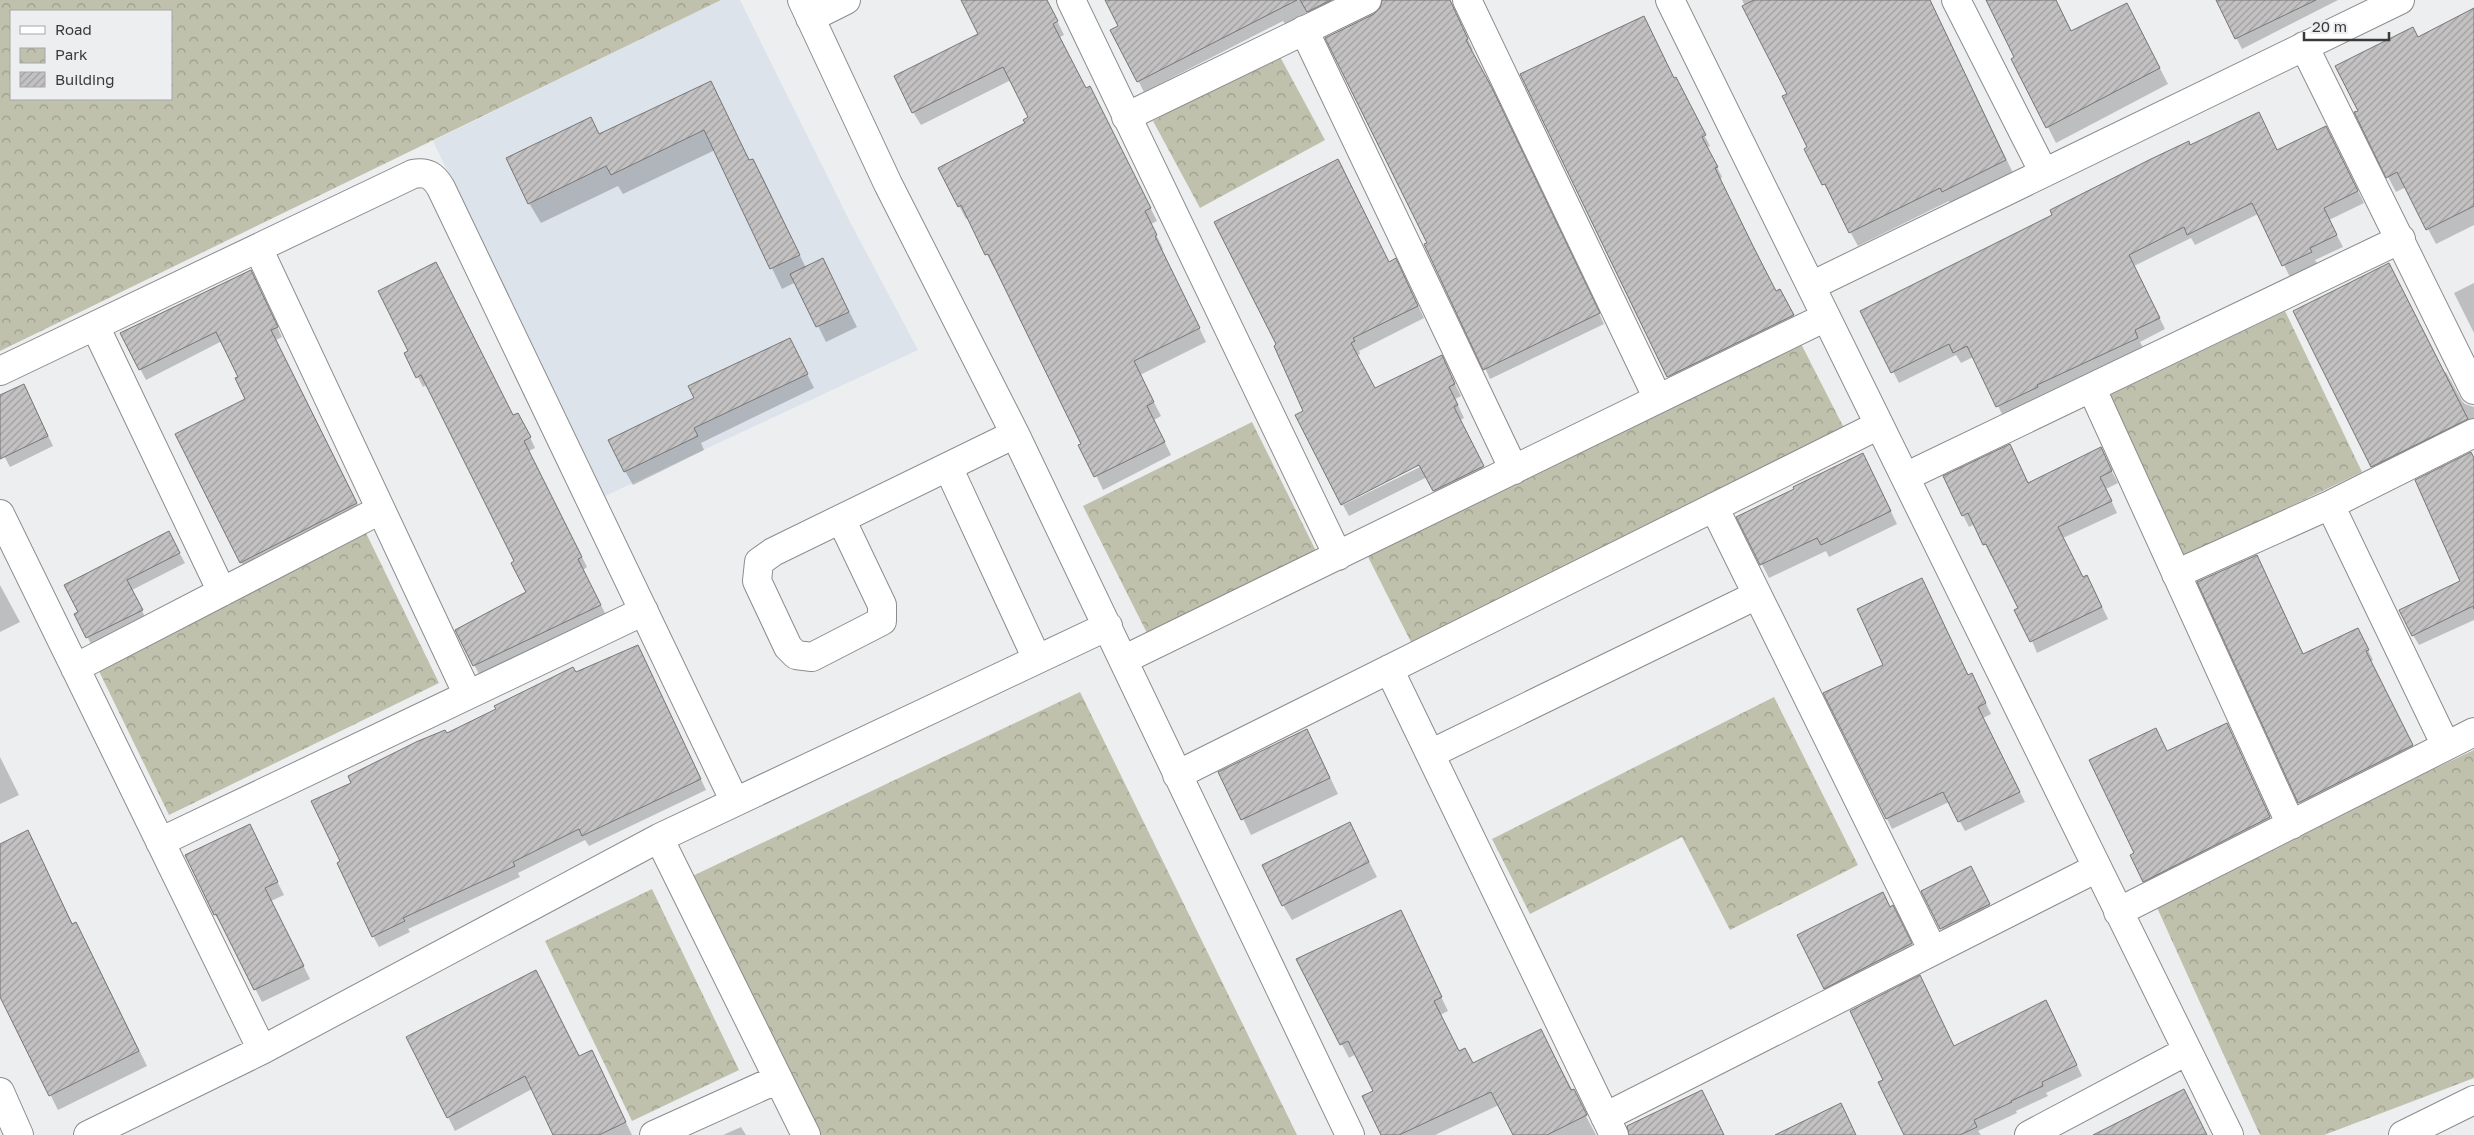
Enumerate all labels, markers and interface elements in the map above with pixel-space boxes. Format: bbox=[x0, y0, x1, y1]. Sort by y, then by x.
legend bbox=[10, 10, 172, 100]
scale bar bbox=[2304, 10, 2389, 42]
text: 20 m bbox=[2312, 17, 2347, 35]
text: Road bbox=[55, 20, 92, 38]
text: Park bbox=[55, 45, 88, 63]
text: Building bbox=[55, 70, 115, 88]

